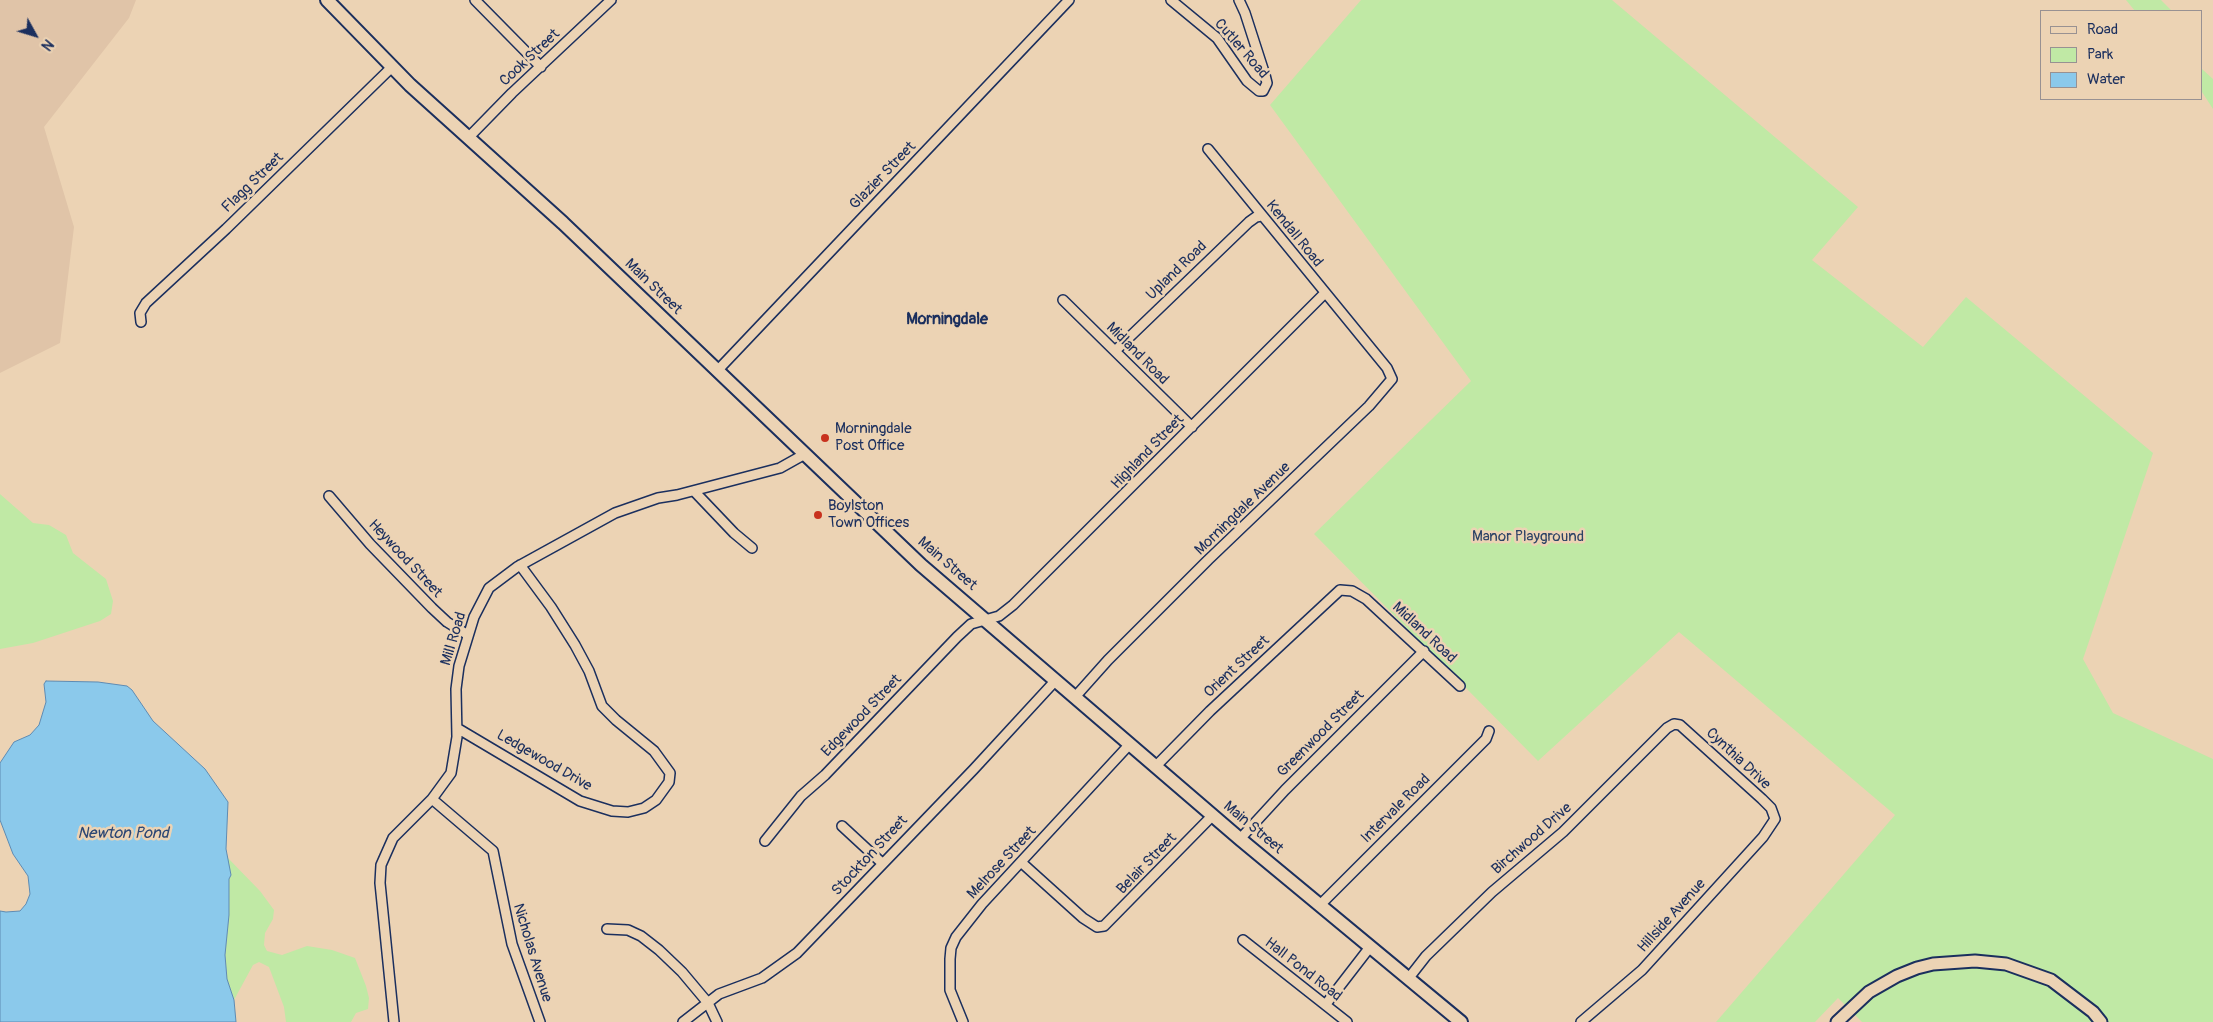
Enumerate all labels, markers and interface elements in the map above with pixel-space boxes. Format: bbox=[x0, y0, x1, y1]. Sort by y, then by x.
north arrow bbox=[10, 10, 60, 60]
legend bbox=[2040, 10, 2203, 100]
street label: Cutler Road bbox=[1210, 15, 1272, 83]
text: Road bbox=[2087, 20, 2118, 39]
street label: Cook Street bbox=[496, 26, 564, 90]
text: N bbox=[37, 36, 57, 54]
text: Park bbox=[2087, 45, 2113, 64]
text: Water bbox=[2087, 70, 2125, 89]
street label: Glazier Street bbox=[846, 138, 920, 214]
street label: Flagg Street bbox=[218, 149, 288, 217]
street label: Kendall Road bbox=[1262, 197, 1326, 271]
street label: Upland Road bbox=[1143, 238, 1211, 304]
street label: Main Street bbox=[621, 255, 685, 319]
district label: Morningdale bbox=[906, 310, 988, 330]
street label: Midland Road bbox=[1102, 319, 1172, 389]
street label: Highland Street bbox=[1108, 411, 1188, 493]
place label: Morningdale Post Office bbox=[835, 420, 912, 455]
marker: Morningdale Post Office bbox=[819, 432, 831, 444]
street label: Morningdale Avenue bbox=[1191, 459, 1295, 559]
place label: Boylston Town Offices bbox=[828, 497, 909, 532]
marker: Boylston Town Offices bbox=[812, 509, 824, 521]
street label: Heywood Street bbox=[364, 516, 446, 602]
park label: Manor Playground bbox=[1472, 528, 1584, 546]
street label: Main Street bbox=[914, 533, 980, 595]
street label: Midland Road bbox=[1388, 599, 1460, 667]
street label: Mill Road bbox=[437, 610, 471, 668]
street label: Orient Street bbox=[1201, 632, 1273, 702]
street label: Edgewood Street bbox=[818, 671, 906, 761]
street label: Greenwood Street bbox=[1274, 687, 1368, 781]
street label: Cynthia Drive bbox=[1702, 724, 1774, 794]
street label: Ledgewood Drive bbox=[493, 726, 595, 796]
street label: Intervale Road bbox=[1358, 771, 1434, 847]
street label: Main Street bbox=[1219, 798, 1287, 858]
street label: Birchwood Drive bbox=[1488, 799, 1576, 879]
street label: Stockton Street bbox=[828, 812, 912, 900]
street label: Melrose Street bbox=[964, 823, 1040, 903]
water label: Newton Pond bbox=[77, 824, 169, 844]
street label: Belair Street bbox=[1113, 830, 1181, 898]
street label: Hillside Avenue bbox=[1634, 875, 1710, 957]
street label: Nicholas Avenue bbox=[508, 902, 556, 1004]
street label: Hall Pond Road bbox=[1261, 934, 1345, 1006]

